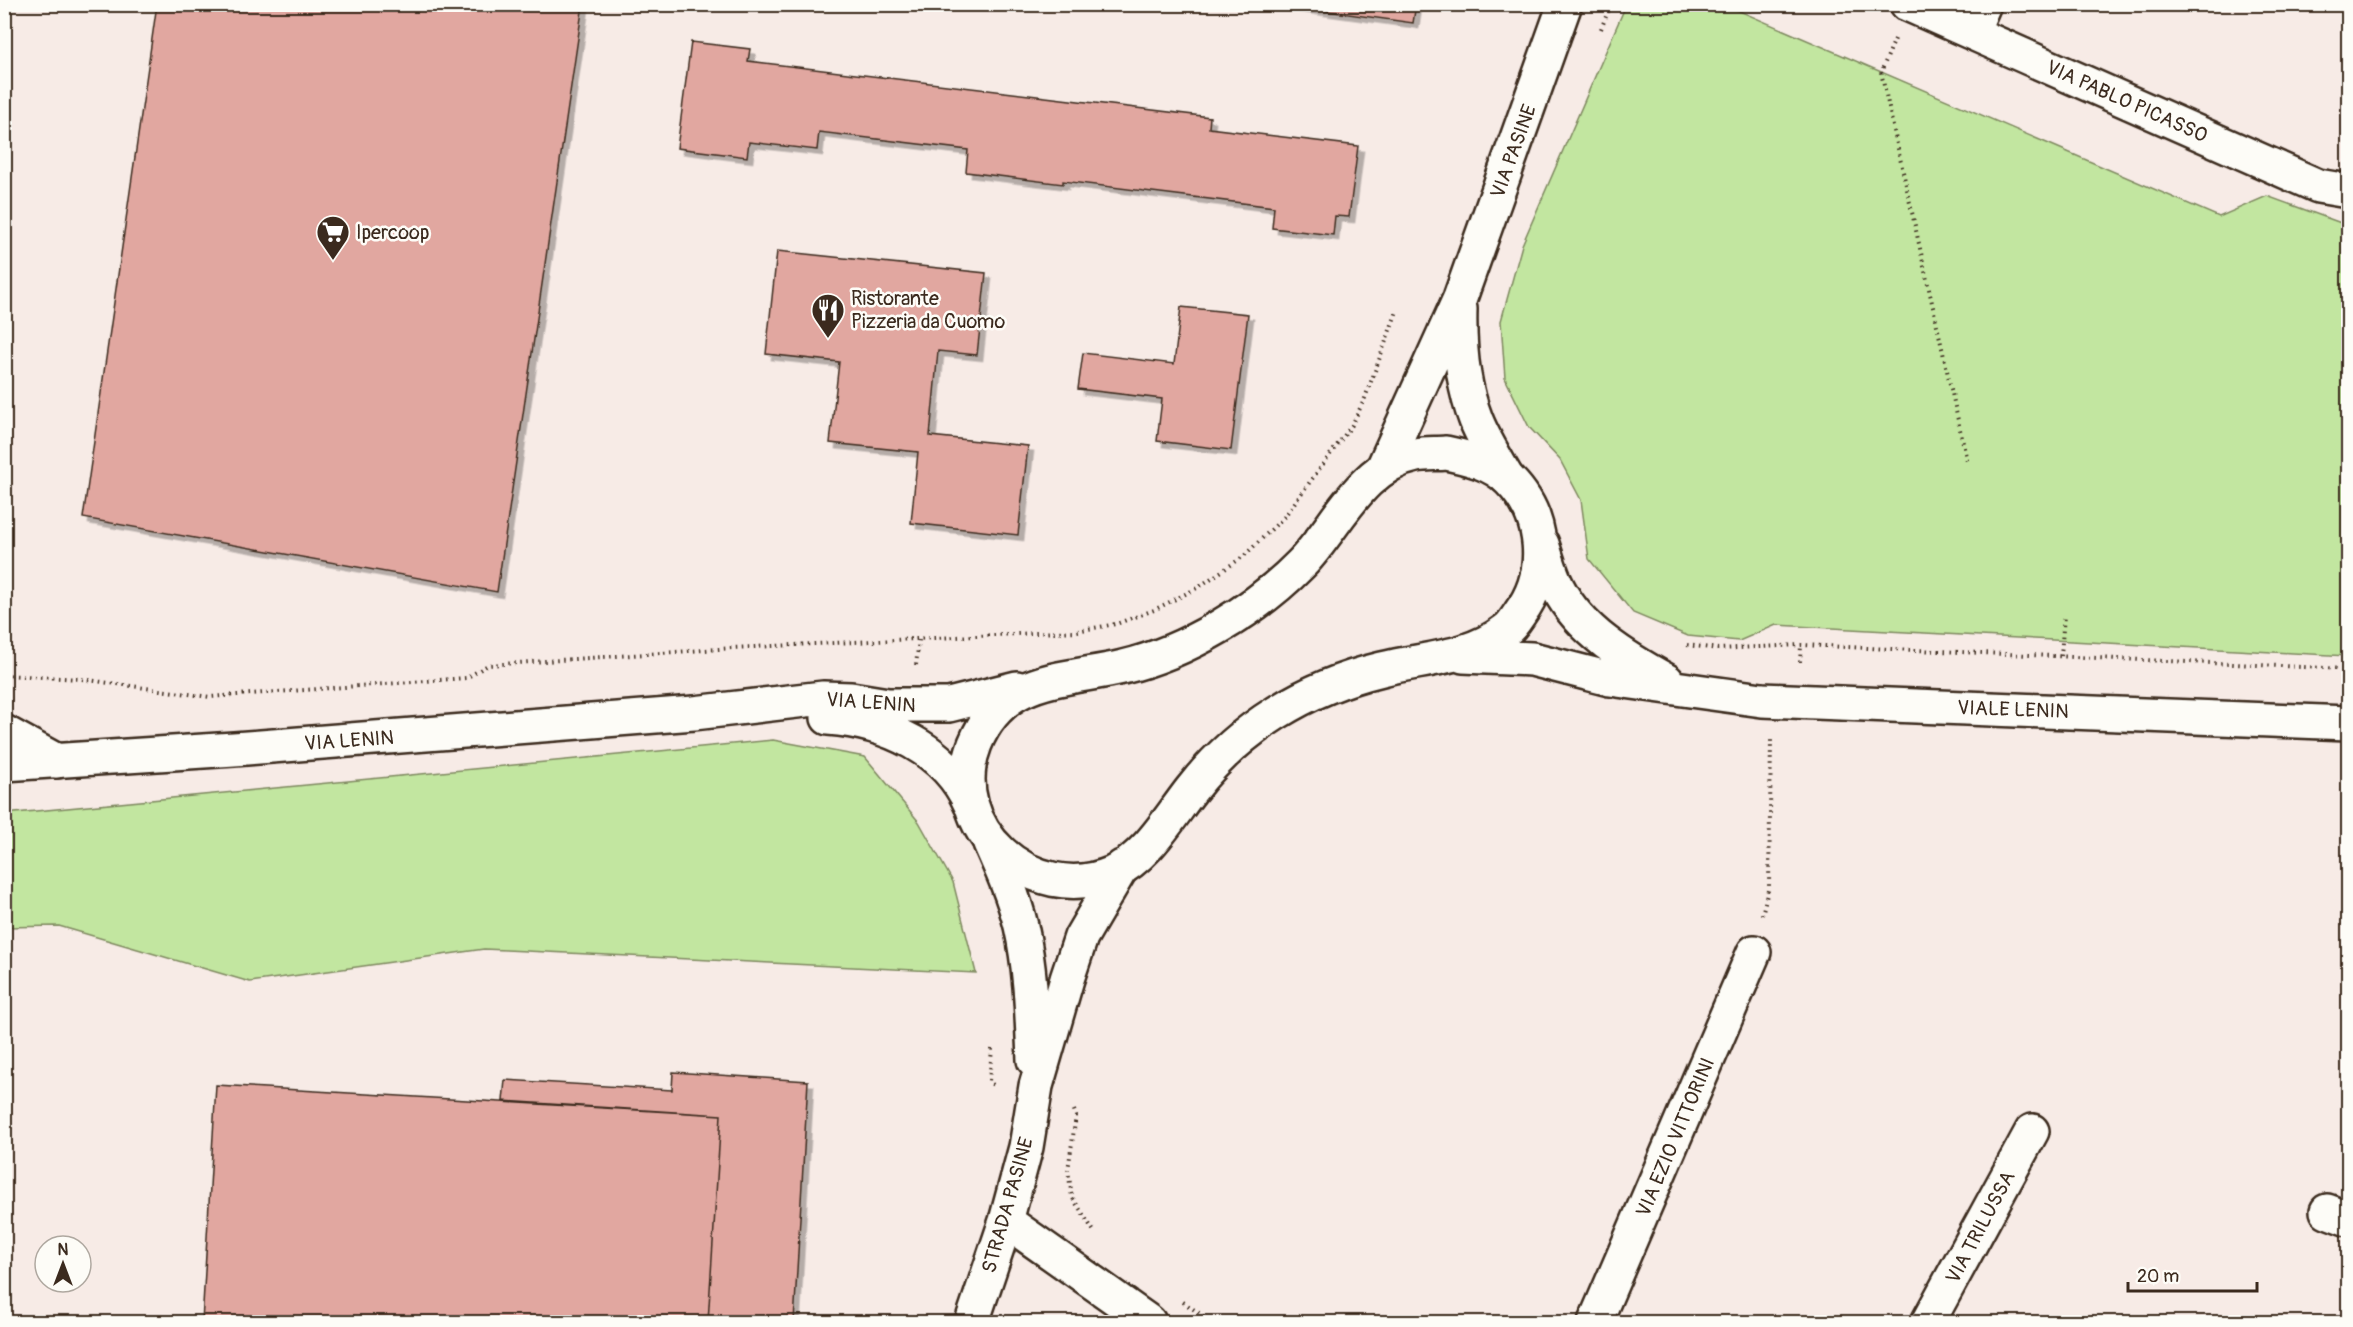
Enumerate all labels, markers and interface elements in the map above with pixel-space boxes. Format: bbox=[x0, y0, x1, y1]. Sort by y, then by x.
street label: VIA PABLO PICASSO bbox=[2042, 55, 2211, 148]
street label: VIA PASINE bbox=[1485, 101, 1542, 201]
supermarket icon: Ipercoop bbox=[315, 214, 351, 261]
place label: Ipercoop bbox=[356, 220, 429, 245]
place label: Ristorante Pizzeria da Cuomo bbox=[851, 286, 1005, 334]
restaurant icon: Ristorante Pizzeria da Cuomo bbox=[810, 292, 846, 339]
street label: VIA LENIN bbox=[825, 687, 917, 718]
street label: VIALE LENIN bbox=[1957, 695, 2069, 724]
street label: VIA LENIN bbox=[303, 725, 395, 756]
street label: VIA EZIO VITTORINI bbox=[1631, 1054, 1720, 1221]
street label: STRADA PASINE bbox=[976, 1134, 1039, 1276]
street label: VIA TRILUSSA bbox=[1940, 1167, 2021, 1288]
north arrow bbox=[33, 1234, 93, 1294]
text: N bbox=[58, 1240, 69, 1260]
scale bar bbox=[2128, 1255, 2257, 1293]
text: 20 m bbox=[2137, 1265, 2179, 1288]

